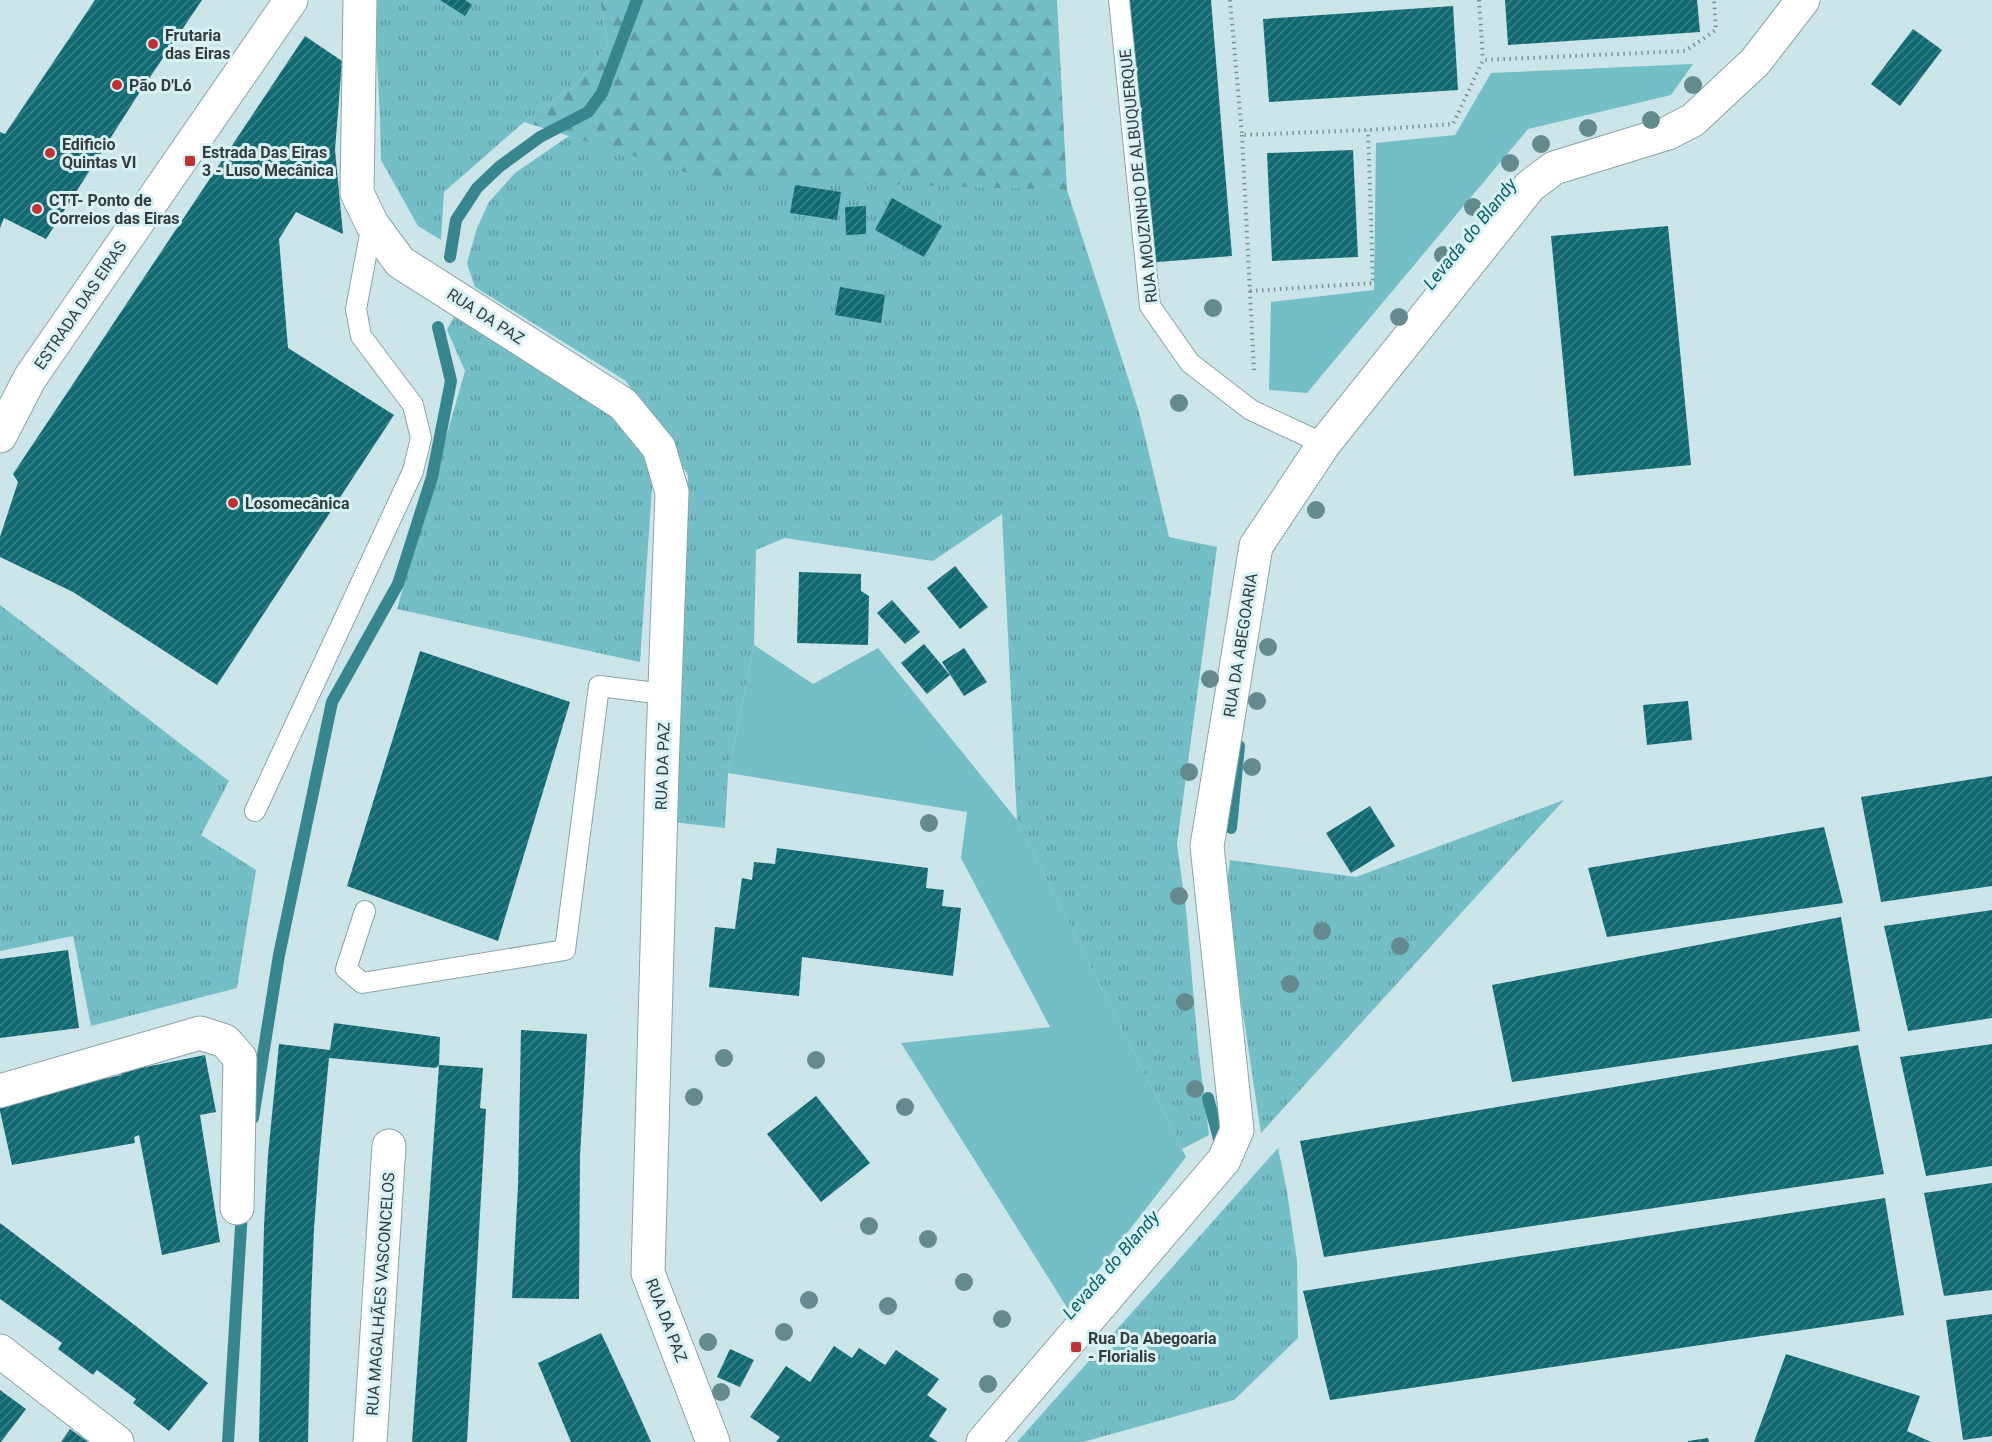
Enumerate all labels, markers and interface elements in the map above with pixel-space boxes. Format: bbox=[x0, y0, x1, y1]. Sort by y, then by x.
place label: Frutaria das Eiras bbox=[165, 26, 230, 63]
marker: Frutaria das Eiras bbox=[146, 37, 160, 51]
street label: RUA MOUZINHO DE ALBUQUERQUE bbox=[1116, 48, 1161, 304]
place label: Pão D'Ló bbox=[129, 76, 191, 95]
marker: Pão D'Ló bbox=[110, 78, 124, 92]
place label: Edificio Quintas VI bbox=[62, 135, 137, 172]
place label: Estrada Das Eiras 3 - Luso Mecânica bbox=[202, 143, 334, 180]
marker: Edificio Quintas VI bbox=[43, 146, 57, 160]
marker: Estrada Das Eiras 3 - Luso Mecânica bbox=[183, 154, 197, 168]
water label: Levada do Blandy bbox=[1418, 173, 1521, 293]
place label: CTT- Ponto de Correios das Eiras bbox=[49, 191, 180, 228]
marker: CTT- Ponto de Correios das Eiras bbox=[30, 202, 44, 216]
street label: ESTRADA DAS EIRAS bbox=[30, 238, 130, 373]
street label: RUA DA PAZ bbox=[444, 284, 528, 348]
place label: Losomecânica bbox=[245, 494, 350, 513]
marker: Losomecânica bbox=[226, 496, 240, 510]
street label: RUA DA ABEGOARIA bbox=[1220, 571, 1261, 719]
street label: RUA DA PAZ bbox=[651, 722, 674, 810]
street label: RUA MAGALHÃES VASCONCELOS bbox=[362, 1172, 398, 1416]
water label: Levada do Blandy bbox=[1058, 1206, 1164, 1323]
street label: RUA DA PAZ bbox=[642, 1276, 691, 1365]
place label: Rua Da Abegoaria - Florialis bbox=[1088, 1329, 1217, 1366]
marker: Rua Da Abegoaria - Florialis bbox=[1069, 1340, 1083, 1354]

